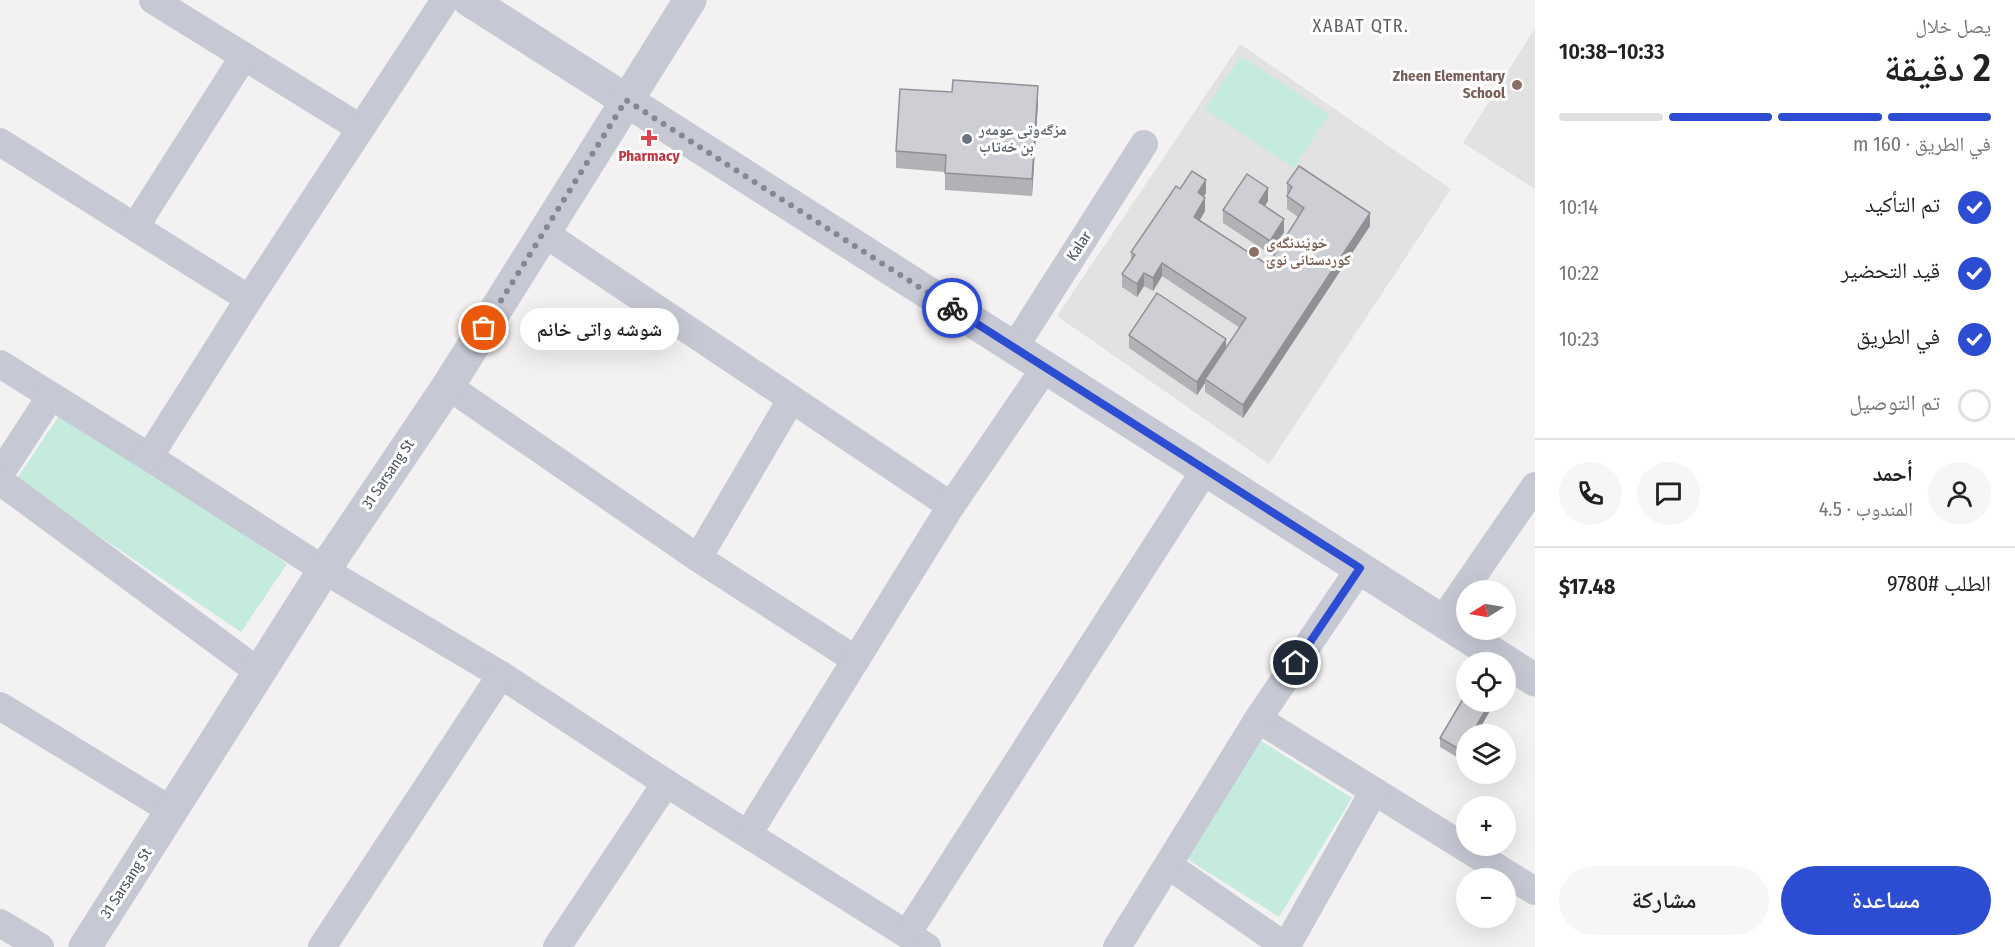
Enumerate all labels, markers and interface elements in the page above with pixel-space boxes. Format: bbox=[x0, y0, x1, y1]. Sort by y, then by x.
text: يصل خلال bbox=[1915, 14, 1991, 38]
district label: XABAT QTR. bbox=[1313, 15, 1409, 37]
text: 10:33–10:38 bbox=[1559, 38, 1664, 65]
text: 2 دقيقة bbox=[1884, 45, 1991, 91]
place label: Zheen Elementary School bbox=[1393, 67, 1506, 102]
marker: Zheen Elementary School bbox=[1510, 78, 1524, 92]
place label: مزگەوتی عومەر بن خەتاب bbox=[978, 121, 1067, 156]
marker: Pharmacy bbox=[642, 131, 656, 145]
marker: مزگەوتی عومەر بن خەتاب bbox=[960, 132, 974, 146]
text: في الطريق · 160 m bbox=[1853, 132, 1991, 156]
place label: Pharmacy bbox=[618, 147, 680, 165]
text: تم التأكيد bbox=[1865, 191, 1940, 218]
icon: check bbox=[1958, 191, 1991, 224]
text: 10:14 bbox=[1559, 195, 1598, 219]
street label: Kalar bbox=[1063, 227, 1096, 264]
place label: خوێندنگەی کوردستانی نوێ bbox=[1266, 234, 1351, 269]
marker: خوێندنگەی کوردستانی نوێ bbox=[1247, 245, 1261, 259]
text: قيد التحضير bbox=[1841, 257, 1940, 284]
icon: check bbox=[1958, 257, 1991, 290]
text: 10:22 bbox=[1559, 261, 1599, 285]
courier bbox=[922, 278, 982, 338]
icon: bike bbox=[936, 292, 969, 325]
pin bbox=[458, 302, 509, 353]
callout: شوشه واتى خانم bbox=[520, 307, 679, 349]
icon: bag bbox=[467, 311, 500, 344]
text: شوشه واتى خانم bbox=[537, 317, 662, 341]
text: في الطريق bbox=[1856, 323, 1940, 350]
icon: check bbox=[1958, 323, 1991, 356]
text: 10:23 bbox=[1559, 327, 1599, 351]
text: تم التوصيل bbox=[1849, 389, 1940, 416]
street label: 31 Sarsang St bbox=[358, 436, 418, 512]
text: أحمد bbox=[1873, 460, 1913, 487]
button: phone bbox=[1559, 462, 1622, 525]
button: chat bbox=[1637, 462, 1700, 525]
button: person bbox=[1928, 462, 1991, 525]
text: المندوب · 4.5 bbox=[1819, 497, 1913, 521]
text: الطلب #9780 bbox=[1887, 570, 1991, 597]
text: $17.48 bbox=[1559, 573, 1615, 600]
north arrow bbox=[1456, 580, 1516, 640]
map controls bbox=[1456, 580, 1516, 928]
pin bbox=[1270, 637, 1321, 688]
icon: home bbox=[1279, 646, 1312, 679]
button: locate bbox=[1456, 652, 1516, 712]
button: layers bbox=[1456, 724, 1516, 784]
button: + bbox=[1456, 796, 1516, 856]
street label: 31 Sarsang St bbox=[97, 844, 155, 921]
button: مشاركة bbox=[1559, 866, 1769, 935]
button: مساعدة bbox=[1781, 866, 1991, 935]
button: − bbox=[1456, 868, 1516, 928]

